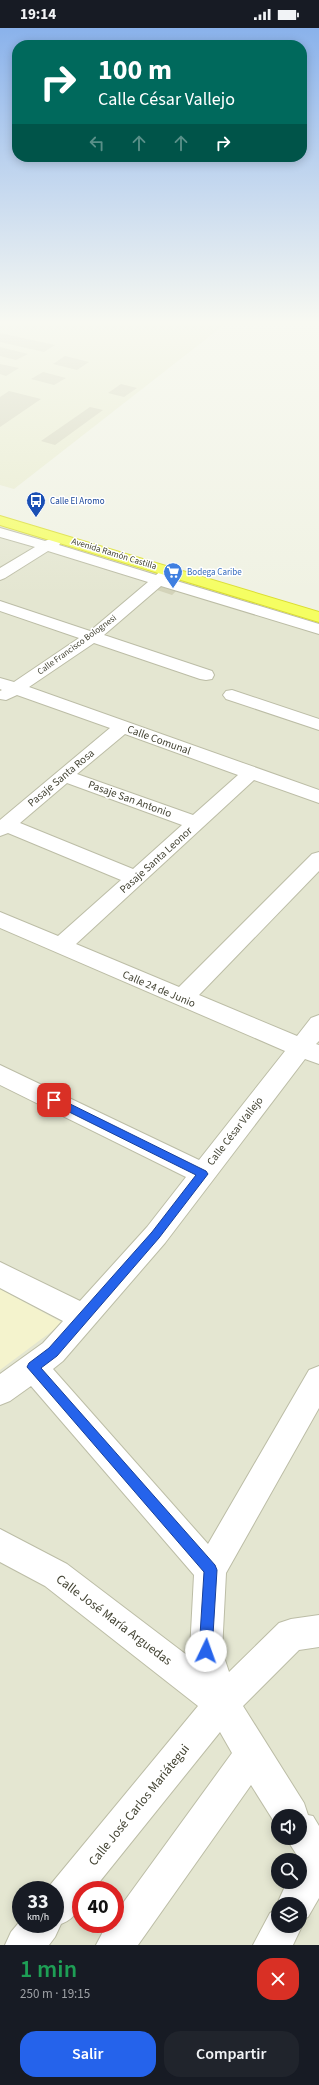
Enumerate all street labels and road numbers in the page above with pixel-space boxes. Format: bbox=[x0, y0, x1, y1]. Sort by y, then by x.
street label: Avenida Ramón Castilla bbox=[70, 535, 158, 573]
street label: Calle Francisco Bolognesi bbox=[35, 612, 119, 678]
street label: Calle Comunal bbox=[125, 722, 193, 759]
street label: Pasaje Santa Rosa bbox=[24, 746, 98, 810]
street label: Pasaje San Antonio bbox=[86, 777, 174, 821]
street label: Pasaje Santa Leonor bbox=[116, 823, 196, 897]
street label: Calle 24 de Junio bbox=[120, 967, 198, 1011]
street label: Calle César Vallejo bbox=[203, 1093, 267, 1169]
street label: Calle José María Arguedas bbox=[52, 1570, 176, 1670]
street label: Calle José Carlos Mariátegui bbox=[84, 1740, 194, 1870]

